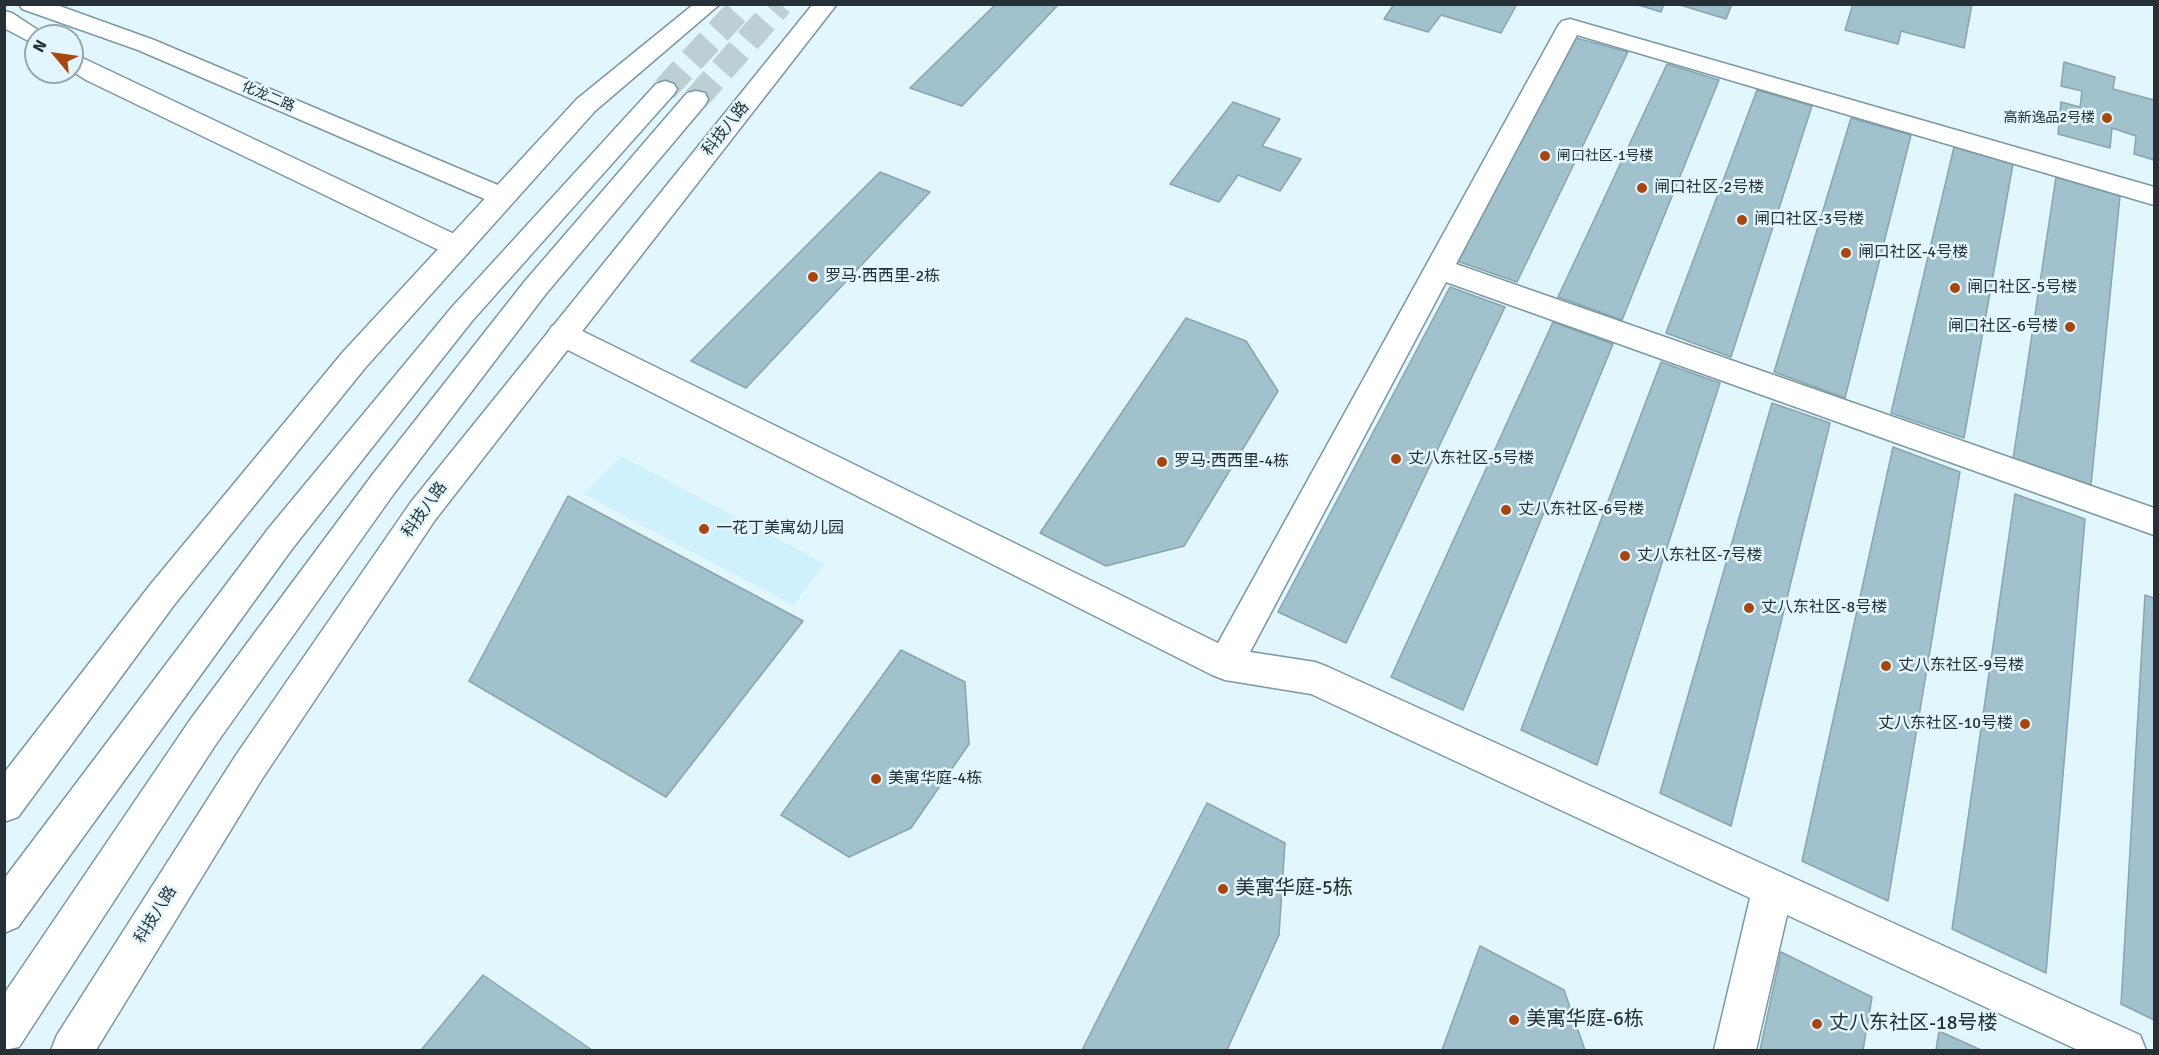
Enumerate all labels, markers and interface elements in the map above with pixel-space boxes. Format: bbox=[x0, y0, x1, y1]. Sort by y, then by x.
north arrow bbox=[24, 24, 84, 84]
text: N bbox=[29, 37, 51, 56]
street label: 化龙二路 bbox=[239, 78, 297, 116]
street label: 科技八路 bbox=[698, 98, 754, 160]
place label: 高新逸品2号楼 bbox=[2003, 110, 2095, 126]
marker: 高新逸品2号楼 bbox=[2100, 111, 2114, 125]
place label: 闸口社区-1号楼 bbox=[1557, 148, 1653, 164]
marker: 闸口社区-1号楼 bbox=[1538, 149, 1552, 163]
place label: 闸口社区-2号楼 bbox=[1654, 178, 1764, 198]
marker: 闸口社区-2号楼 bbox=[1635, 181, 1649, 195]
place label: 闸口社区-3号楼 bbox=[1754, 210, 1864, 230]
marker: 闸口社区-3号楼 bbox=[1735, 213, 1749, 227]
place label: 闸口社区-4号楼 bbox=[1858, 243, 1968, 263]
marker: 闸口社区-4号楼 bbox=[1839, 246, 1853, 260]
place label: 罗马·西西里-2栋 bbox=[825, 267, 940, 287]
marker: 罗马·西西里-2栋 bbox=[806, 270, 820, 284]
place label: 闸口社区-5号楼 bbox=[1967, 278, 2077, 298]
marker: 闸口社区-5号楼 bbox=[1948, 281, 1962, 295]
place label: 闸口社区-6号楼 bbox=[1948, 317, 2058, 337]
marker: 闸口社区-6号楼 bbox=[2063, 320, 2077, 334]
place label: 丈八东社区-5号楼 bbox=[1408, 449, 1534, 469]
place label: 罗马·西西里-4栋 bbox=[1174, 452, 1289, 472]
marker: 丈八东社区-5号楼 bbox=[1389, 452, 1403, 466]
marker: 罗马·西西里-4栋 bbox=[1155, 455, 1169, 469]
street label: 科技八路 bbox=[398, 478, 452, 542]
place label: 丈八东社区-6号楼 bbox=[1518, 500, 1644, 520]
marker: 丈八东社区-6号楼 bbox=[1499, 503, 1513, 517]
place label: 一花丁美寓幼儿园 bbox=[716, 519, 844, 539]
marker: 一花丁美寓幼儿园 bbox=[697, 522, 711, 536]
place label: 丈八东社区-7号楼 bbox=[1637, 546, 1763, 566]
marker: 丈八东社区-7号楼 bbox=[1618, 549, 1632, 563]
place label: 丈八东社区-8号楼 bbox=[1761, 598, 1887, 618]
marker: 丈八东社区-8号楼 bbox=[1742, 601, 1756, 615]
place label: 丈八东社区-9号楼 bbox=[1898, 656, 2024, 676]
marker: 丈八东社区-9号楼 bbox=[1879, 659, 1893, 673]
place label: 丈八东社区-10号楼 bbox=[1878, 714, 2013, 734]
marker: 丈八东社区-10号楼 bbox=[2018, 717, 2032, 731]
place label: 美寓华庭-4栋 bbox=[888, 769, 982, 789]
marker: 美寓华庭-4栋 bbox=[869, 772, 883, 786]
place label: 美寓华庭-5栋 bbox=[1235, 877, 1353, 901]
marker: 美寓华庭-5栋 bbox=[1216, 882, 1230, 896]
street label: 科技八路 bbox=[131, 883, 181, 947]
place label: 美寓华庭-6栋 bbox=[1526, 1008, 1644, 1032]
place label: 丈八东社区-18号楼 bbox=[1829, 1012, 1998, 1036]
marker: 美寓华庭-6栋 bbox=[1507, 1013, 1521, 1027]
marker: 丈八东社区-18号楼 bbox=[1810, 1017, 1824, 1031]

